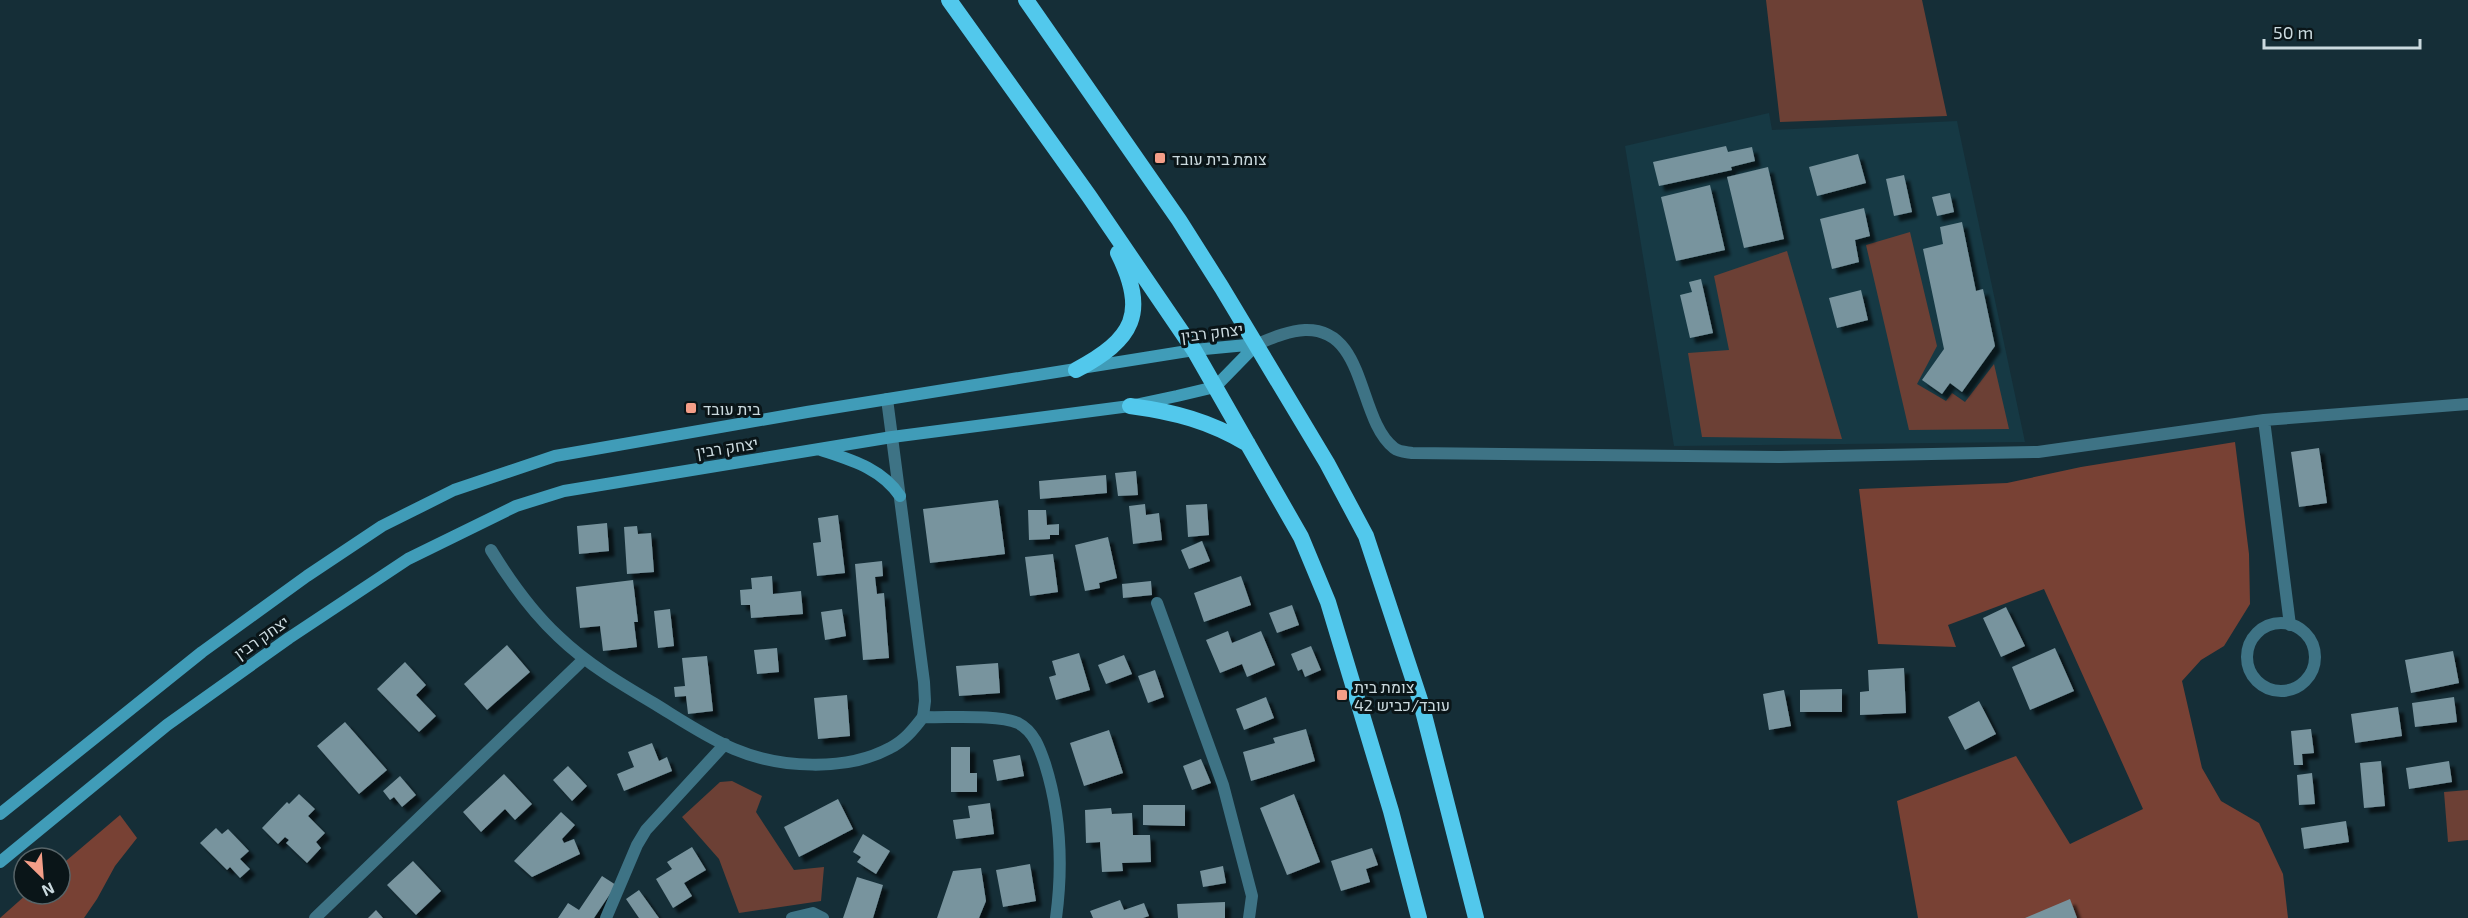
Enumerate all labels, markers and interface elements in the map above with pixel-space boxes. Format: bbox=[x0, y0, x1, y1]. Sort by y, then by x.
scale bar bbox=[2264, 12, 2420, 50]
text: 50 m bbox=[2273, 21, 2313, 43]
place label: צומת בית עובד bbox=[1172, 149, 1267, 168]
marker: צומת בית עובד bbox=[1153, 151, 1167, 165]
street label: יצחק רבין bbox=[1180, 319, 1244, 345]
place label: בית עובד bbox=[703, 399, 761, 418]
marker: בית עובד bbox=[684, 401, 698, 415]
street label: יצחק רבין bbox=[695, 433, 759, 461]
street label: יצחק רבין bbox=[230, 611, 292, 663]
place label: צומת בית עובד/כביש 42 bbox=[1354, 677, 1450, 714]
marker: צומת בית עובד/כביש 42 bbox=[1335, 688, 1349, 702]
north arrow bbox=[12, 846, 72, 906]
text: N bbox=[39, 879, 58, 901]

